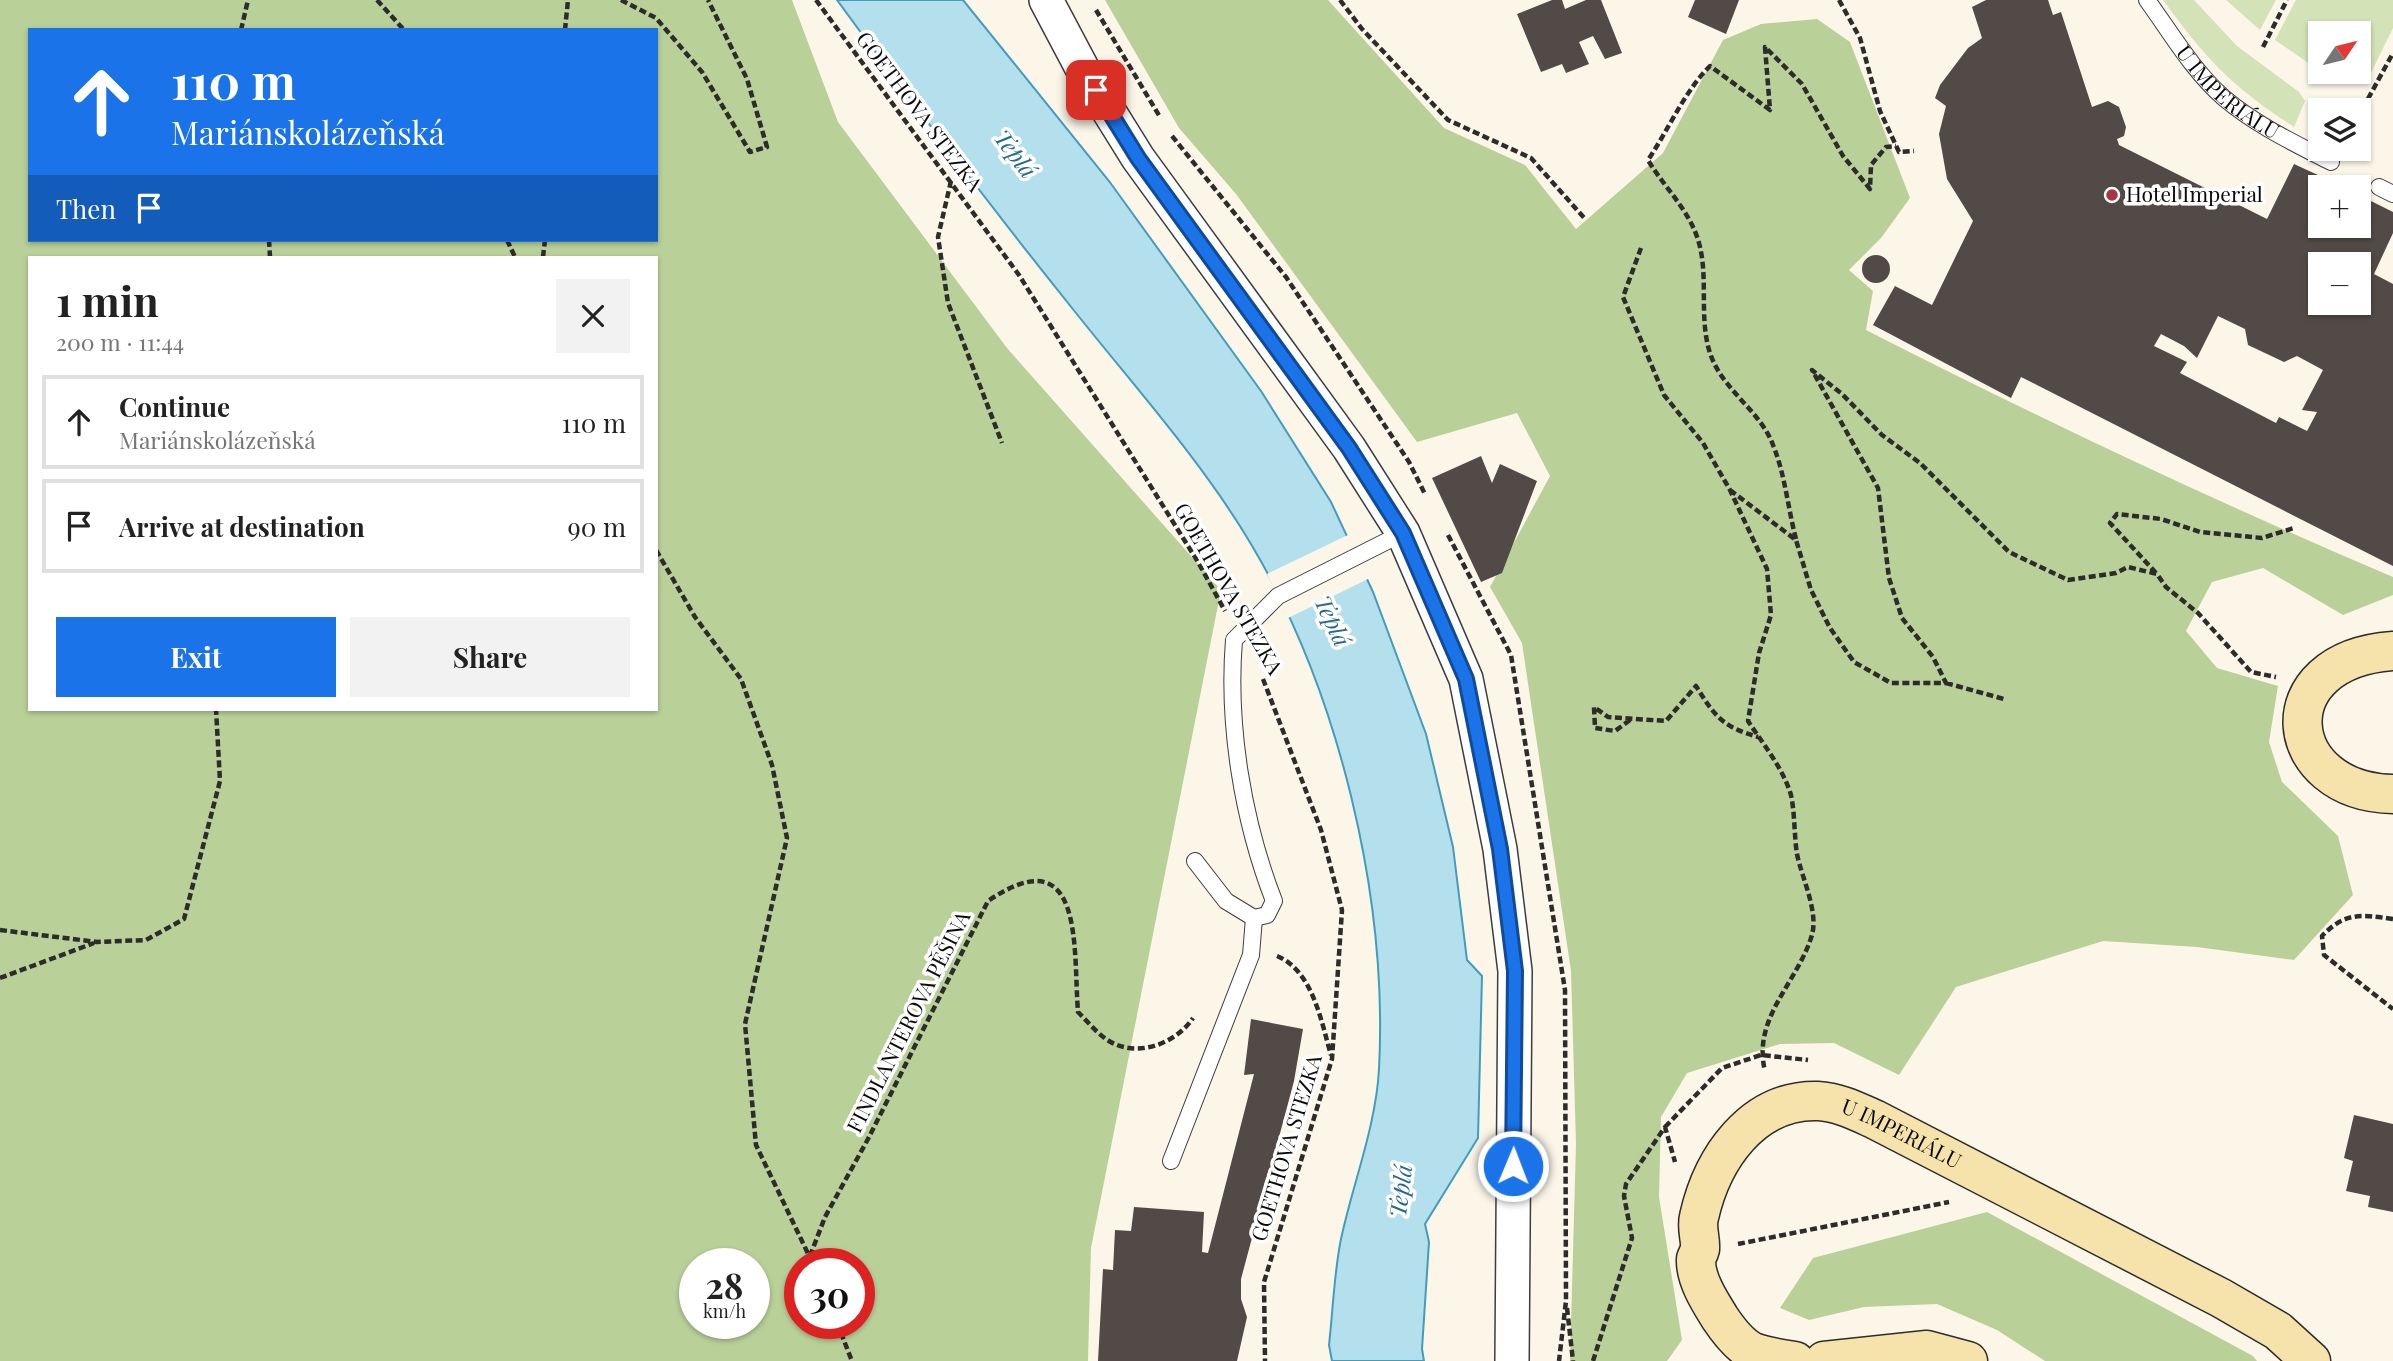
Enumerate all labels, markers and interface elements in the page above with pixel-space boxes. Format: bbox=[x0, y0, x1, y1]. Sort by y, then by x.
north arrow bbox=[2308, 21, 2371, 84]
map controls bbox=[2308, 21, 2371, 315]
street label: GOETHOVA STEZKA bbox=[851, 25, 991, 197]
street label: U IMPERIÁLU bbox=[2171, 39, 2285, 144]
text: 110 m bbox=[171, 47, 296, 112]
icon: ahead bbox=[56, 56, 147, 147]
pin bbox=[1066, 60, 1126, 120]
icon: arrive bbox=[1077, 71, 1115, 109]
button: layers bbox=[2308, 98, 2371, 161]
text: Mariánskolázeňská bbox=[171, 110, 445, 153]
water label: Teplá bbox=[988, 122, 1045, 184]
button: + bbox=[2308, 175, 2371, 238]
place label: Hotel Imperial bbox=[2126, 179, 2263, 207]
marker: Hotel Imperial bbox=[2104, 187, 2120, 203]
icon: arrive bbox=[130, 189, 168, 227]
text: Then bbox=[56, 191, 116, 226]
button: − bbox=[2308, 252, 2371, 315]
text: 1 min bbox=[56, 272, 159, 328]
button: close bbox=[556, 279, 630, 353]
text: 200 m · 11:44 bbox=[56, 326, 184, 357]
text: Continue bbox=[119, 389, 230, 424]
icon: ahead bbox=[60, 403, 98, 441]
text: 110 m bbox=[562, 405, 626, 440]
text: Mariánskolázeňská bbox=[119, 424, 316, 455]
street label: GOETHOVA STEZKA bbox=[1169, 497, 1291, 680]
icon: arrive bbox=[60, 507, 98, 545]
text: Arrive at destination bbox=[119, 509, 365, 544]
text: 90 m bbox=[568, 509, 626, 544]
water label: Teplá bbox=[1308, 590, 1359, 651]
button: Exit bbox=[56, 617, 336, 697]
button: Share bbox=[350, 617, 630, 697]
street label: FINDLANTEROVA PĚŠINA bbox=[839, 905, 976, 1137]
street label: GOETHOVA STEZKA bbox=[1243, 1050, 1327, 1244]
street label: U IMPERIÁLU bbox=[1838, 1091, 1967, 1174]
position arrow bbox=[1476, 1129, 1550, 1203]
water label: Teplá bbox=[1381, 1162, 1418, 1219]
speed limit sign: 30 bbox=[784, 1248, 875, 1339]
text: 28 bbox=[706, 1261, 743, 1308]
text: km/h bbox=[703, 1299, 746, 1323]

